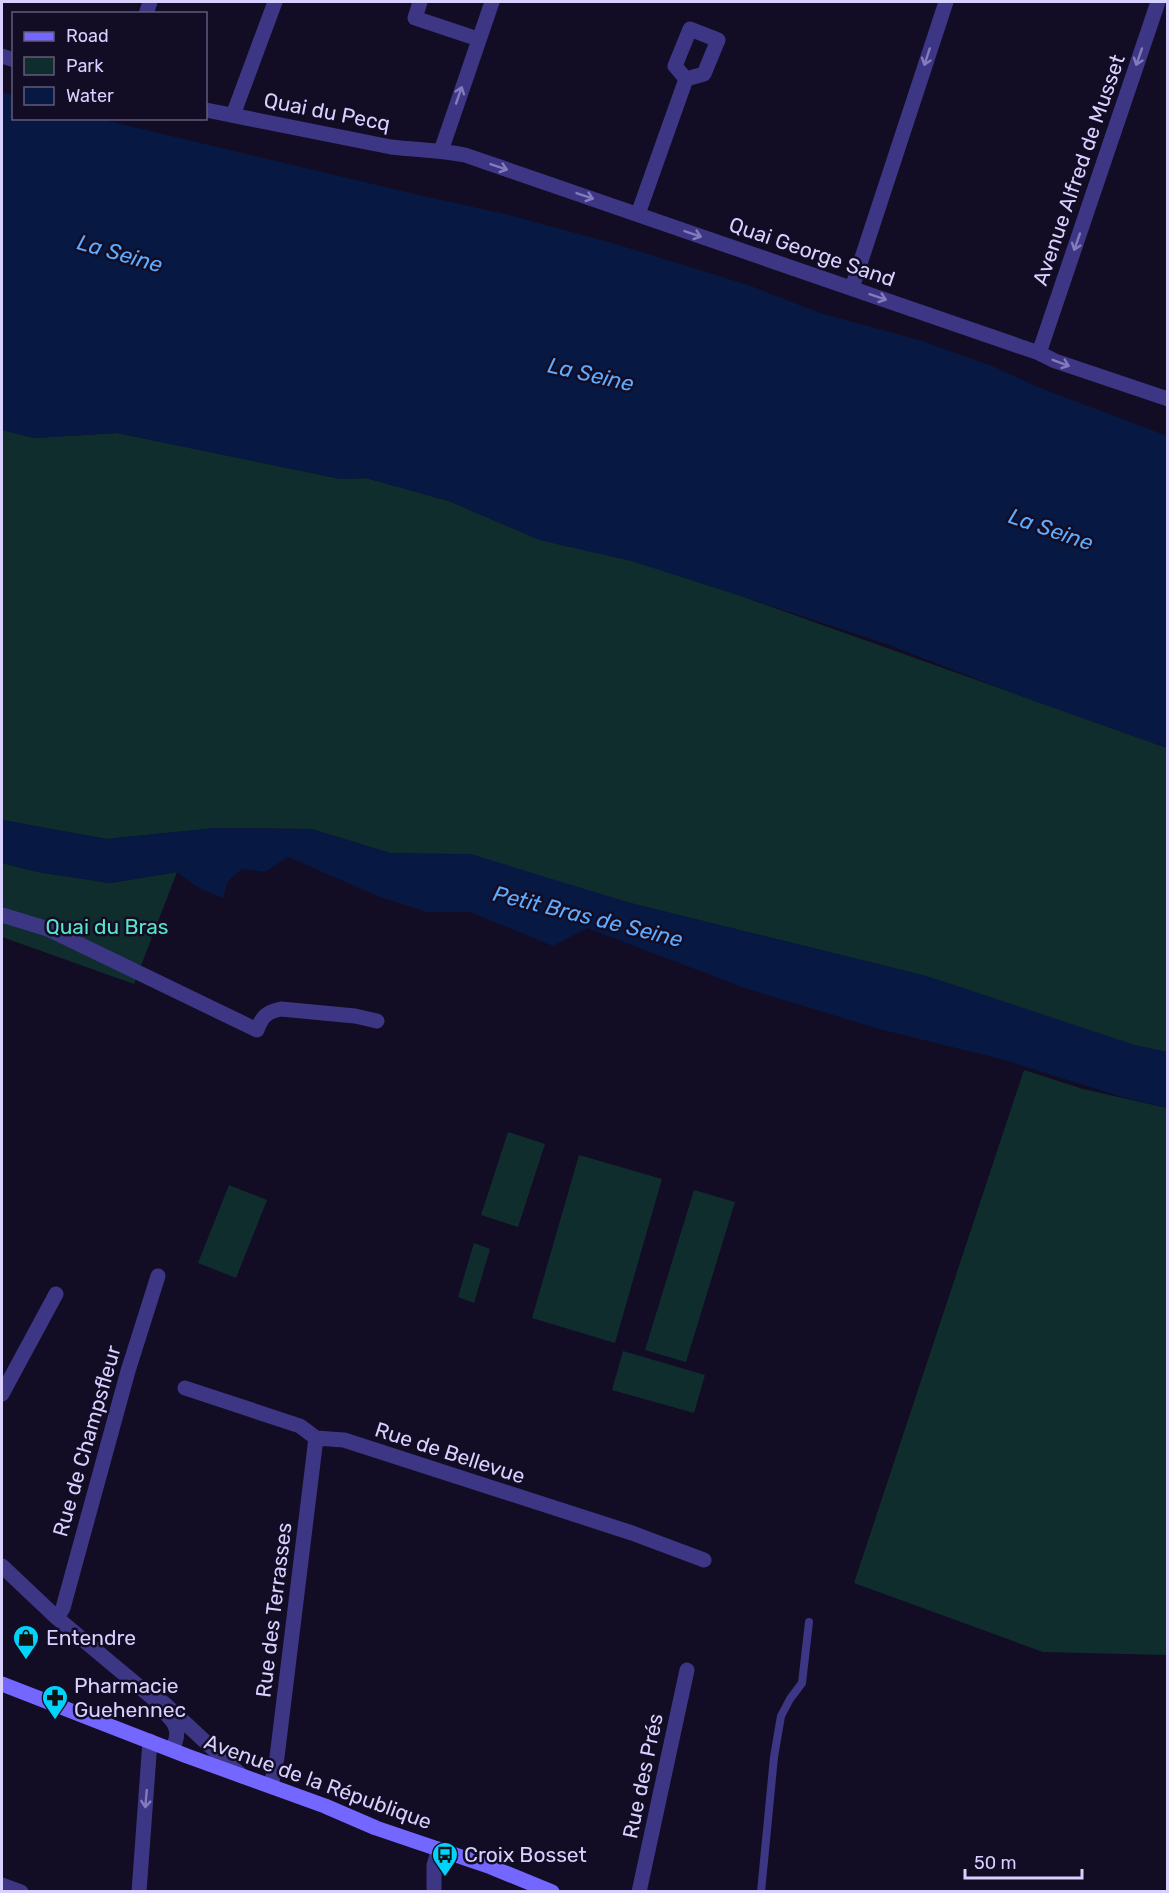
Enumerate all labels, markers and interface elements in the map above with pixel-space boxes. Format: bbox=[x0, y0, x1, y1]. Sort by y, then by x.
legend bbox=[12, 12, 207, 120]
text: Road bbox=[66, 25, 109, 47]
one-way arrow bbox=[921, 47, 932, 66]
one-way arrow bbox=[1133, 47, 1144, 66]
street label: Avenue Alfred de Musset bbox=[1027, 51, 1130, 289]
text: Park bbox=[66, 55, 104, 77]
text: Water bbox=[66, 85, 114, 107]
one-way arrow bbox=[454, 86, 465, 105]
street label: Quai du Pecq bbox=[262, 87, 392, 136]
one-way arrow bbox=[489, 162, 508, 173]
one-way arrow bbox=[576, 191, 595, 202]
street label: Quai George Sand bbox=[726, 211, 898, 292]
water label: La Seine bbox=[74, 228, 166, 279]
one-way arrow bbox=[683, 229, 702, 240]
one-way arrow bbox=[1071, 232, 1082, 251]
one-way arrow bbox=[868, 292, 887, 303]
water label: La Seine bbox=[545, 351, 637, 397]
one-way arrow bbox=[1051, 358, 1070, 369]
water label: La Seine bbox=[1005, 502, 1097, 556]
water label: Petit Bras de Seine bbox=[490, 880, 686, 953]
park label: Quai du Bras bbox=[45, 914, 169, 939]
street label: Rue de Champsfleur bbox=[47, 1342, 126, 1539]
street label: Rue de Bellevue bbox=[372, 1417, 528, 1489]
street label: Rue des Terrasses bbox=[250, 1521, 297, 1699]
shop icon: Entendre bbox=[11, 1623, 41, 1661]
place label: Entendre bbox=[46, 1625, 136, 1650]
place label: Pharmacie Guehennec bbox=[74, 1673, 186, 1722]
pharmacy icon: Pharmacie Guehennec bbox=[40, 1683, 70, 1721]
street label: Rue des Prés bbox=[617, 1711, 668, 1841]
street label: Avenue de la République bbox=[201, 1729, 435, 1834]
one-way arrow bbox=[140, 1789, 151, 1808]
bus stop icon: Croix Bosset bbox=[430, 1840, 460, 1878]
place label: Croix Bosset bbox=[464, 1842, 587, 1867]
scale bar bbox=[965, 1842, 1082, 1880]
text: 50 m bbox=[974, 1852, 1017, 1874]

